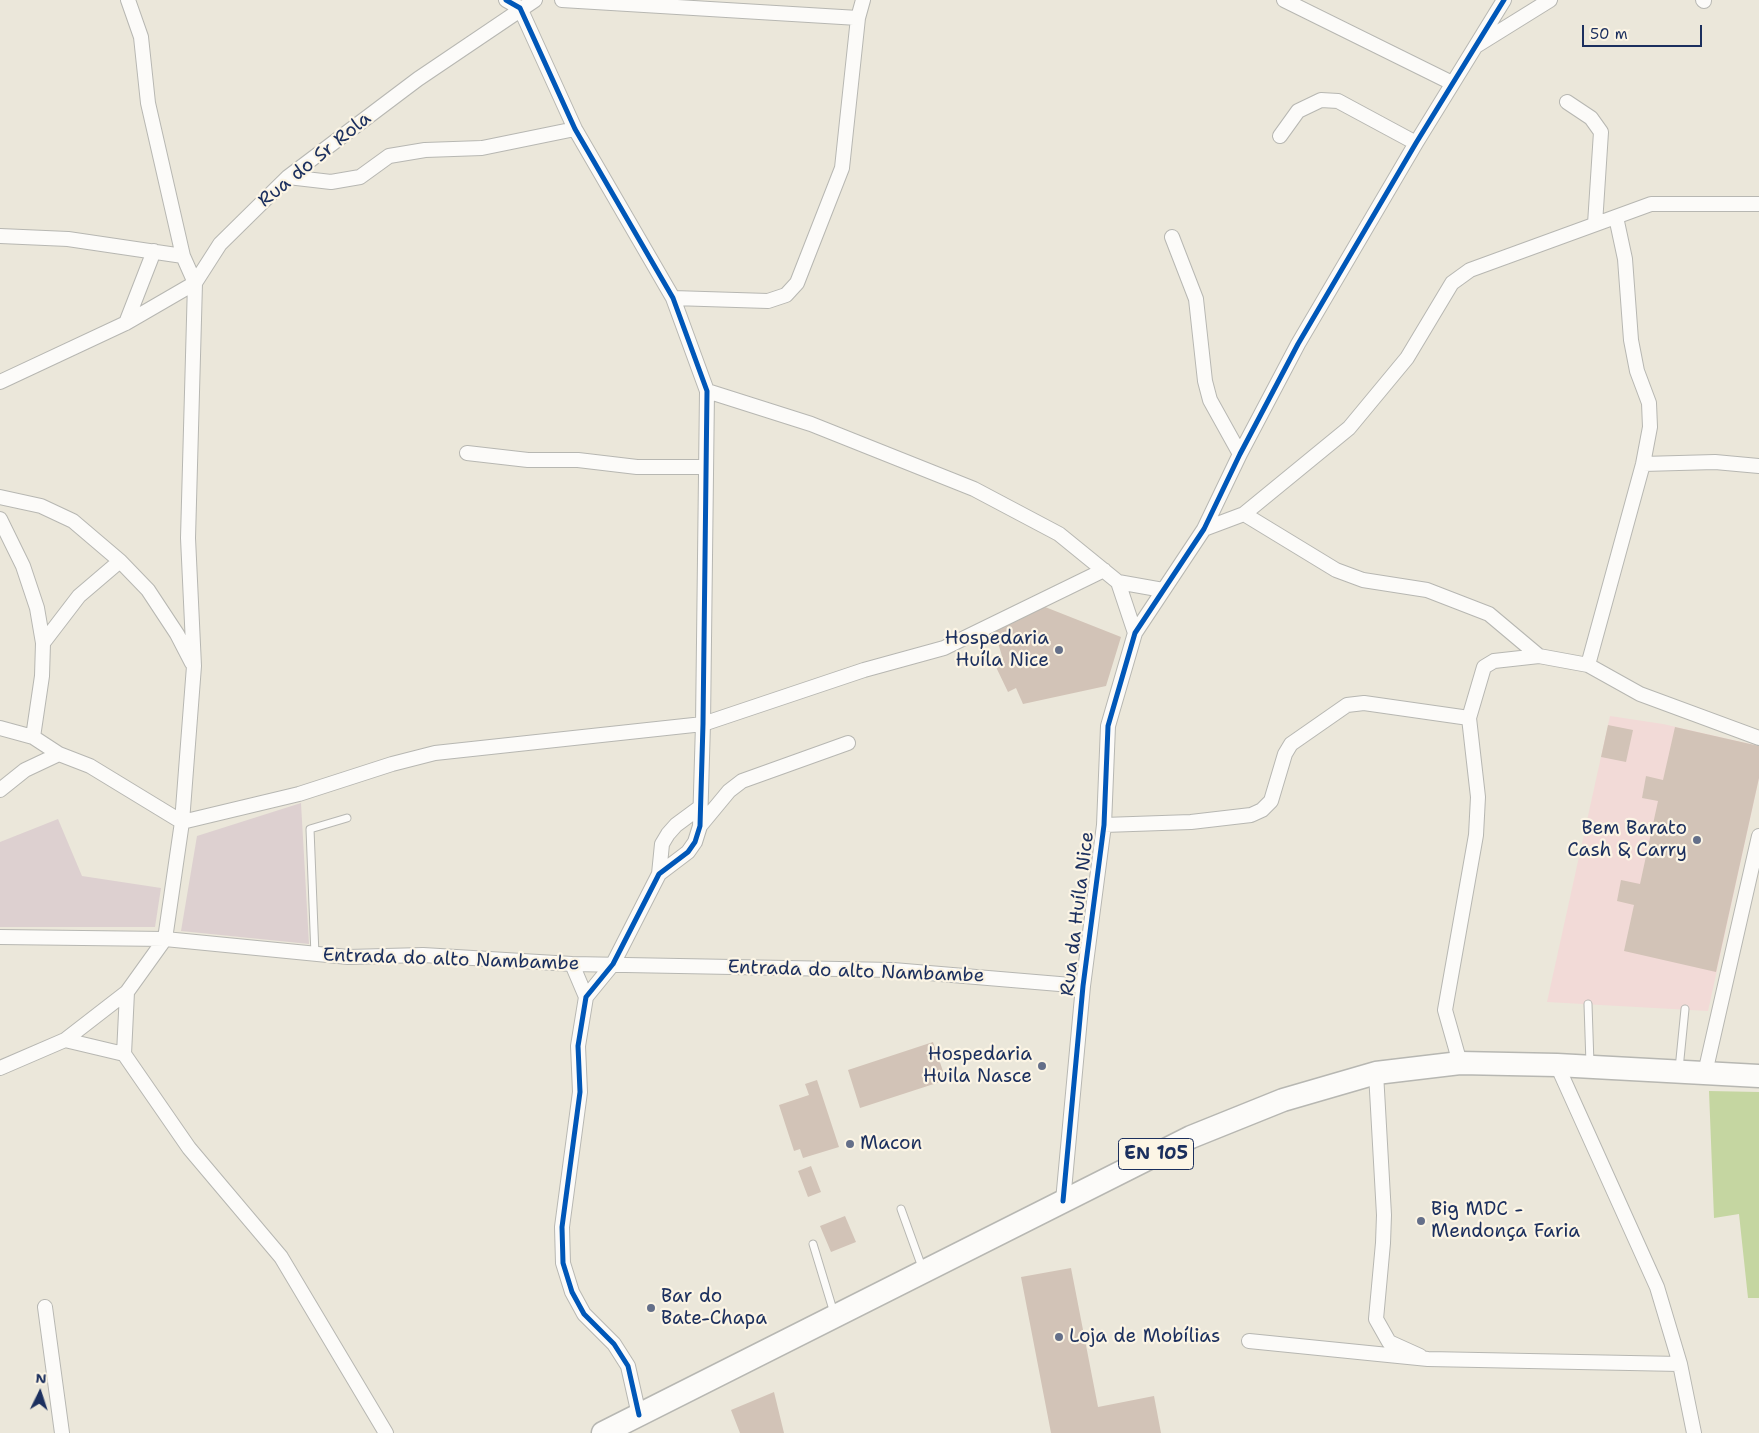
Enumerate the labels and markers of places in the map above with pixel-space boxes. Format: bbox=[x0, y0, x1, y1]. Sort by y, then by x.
place label: Hospedaria Huíla Nice bbox=[945, 628, 1049, 672]
marker: Hospedaria Huíla Nice bbox=[1053, 644, 1065, 656]
place label: Bem Barato Cash & Carry bbox=[1567, 818, 1687, 862]
marker: Bem Barato Cash & Carry bbox=[1691, 834, 1703, 846]
place label: Hospedaria Huila Nasce bbox=[923, 1044, 1032, 1088]
marker: Hospedaria Huila Nasce bbox=[1036, 1060, 1048, 1072]
place label: Macon bbox=[860, 1133, 922, 1155]
marker: Macon bbox=[844, 1138, 856, 1150]
place label: Big MDC - Mendonça Faria bbox=[1431, 1199, 1580, 1243]
marker: Big MDC - Mendonça Faria bbox=[1415, 1215, 1427, 1227]
place label: Bar do Bate-Chapa bbox=[661, 1286, 767, 1330]
marker: Bar do Bate-Chapa bbox=[645, 1302, 657, 1314]
place label: Loja de Mobílias bbox=[1069, 1326, 1221, 1348]
marker: Loja de Mobílias bbox=[1053, 1331, 1065, 1343]

